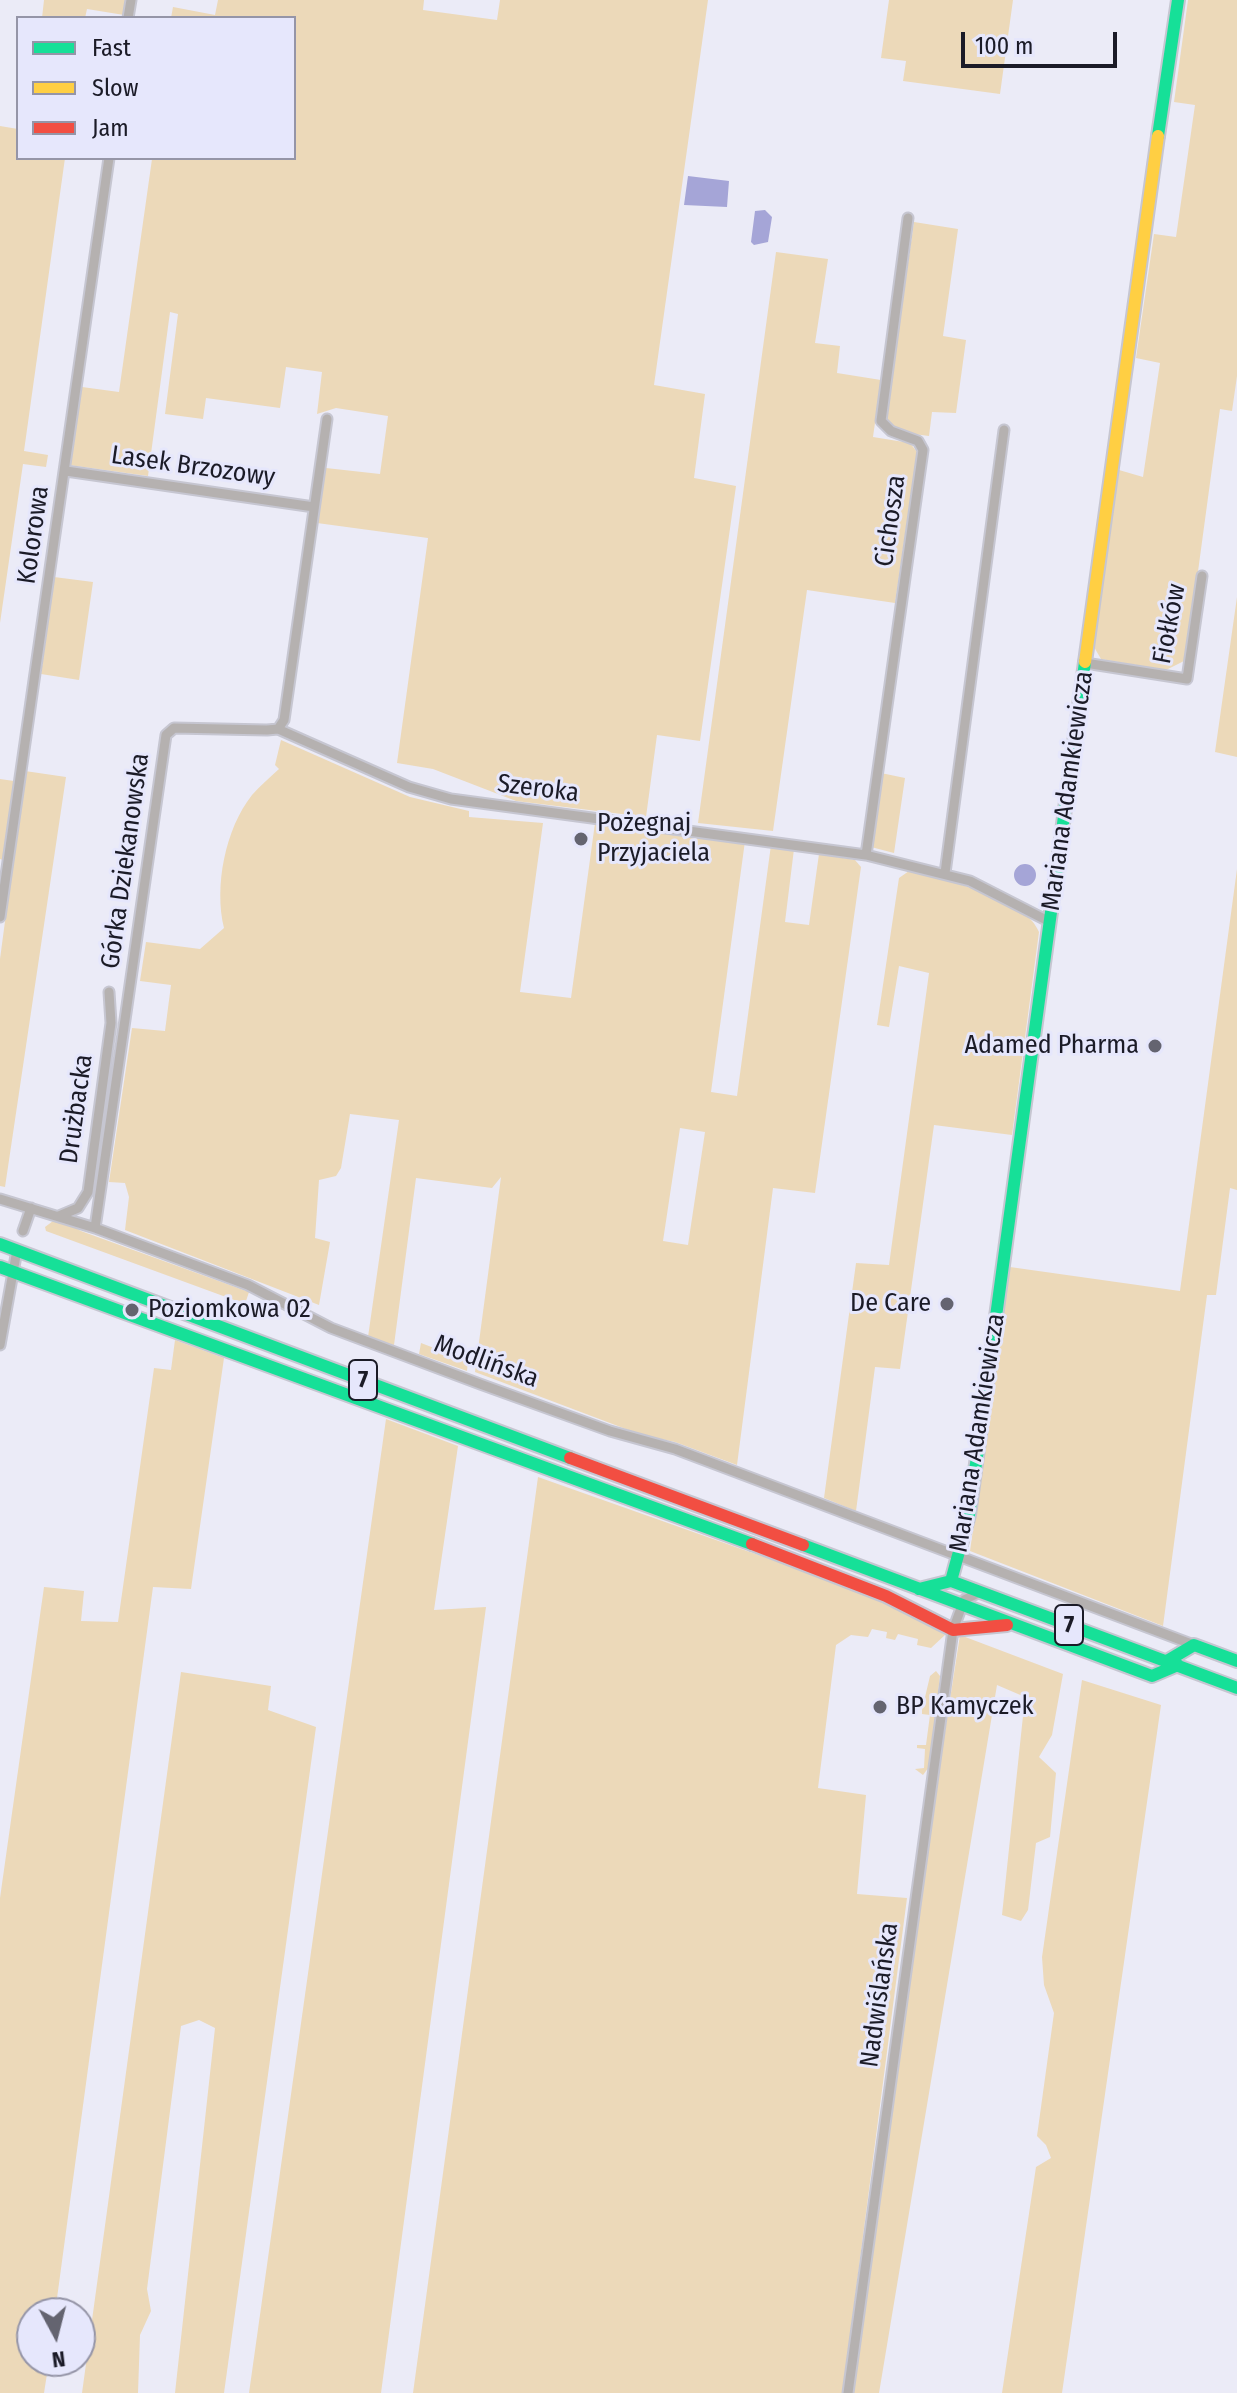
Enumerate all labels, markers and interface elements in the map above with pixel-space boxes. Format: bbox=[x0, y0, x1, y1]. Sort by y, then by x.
legend bbox=[16, 16, 296, 160]
scale bar bbox=[965, 16, 1121, 66]
text: 100 m bbox=[975, 32, 1033, 60]
text: Fast bbox=[92, 34, 131, 62]
text: Slow bbox=[92, 74, 138, 102]
text: Jam bbox=[92, 114, 129, 142]
street label: Lasek Brzozowy bbox=[109, 440, 277, 494]
street label: Cichosza bbox=[869, 473, 913, 569]
street label: Kolorowa bbox=[12, 484, 56, 586]
street label: Fiołków bbox=[1147, 581, 1193, 667]
street label: Mariana Adamkiewicza bbox=[1036, 669, 1100, 913]
street label: Górka Dziekanowska bbox=[95, 751, 157, 971]
street label: Szeroka bbox=[495, 769, 581, 809]
place label: Pożegnaj Przyjaciela bbox=[597, 808, 710, 870]
marker: Pożegnaj Przyjaciela bbox=[572, 830, 590, 848]
place label: Adamed Pharma bbox=[964, 1030, 1139, 1062]
marker: Adamed Pharma bbox=[1146, 1037, 1164, 1055]
street label: Drużbacka bbox=[54, 1052, 100, 1166]
place label: De Care bbox=[850, 1288, 931, 1320]
place label: Poziomkowa 02 bbox=[148, 1294, 311, 1326]
marker: De Care bbox=[938, 1295, 956, 1313]
marker: Poziomkowa 02 bbox=[123, 1301, 141, 1319]
street label: Mariana Adamkiewicza bbox=[944, 1311, 1012, 1555]
street label: Modlińska bbox=[430, 1329, 542, 1395]
road number: 7 bbox=[349, 1360, 377, 1400]
road number: 7 bbox=[1055, 1605, 1083, 1645]
place label: BP Kamyczek bbox=[896, 1691, 1034, 1723]
marker: BP Kamyczek bbox=[871, 1698, 889, 1716]
street label: Nadwiślańska bbox=[854, 1921, 906, 2069]
north arrow bbox=[16, 2297, 96, 2377]
text: N bbox=[51, 2345, 67, 2374]

